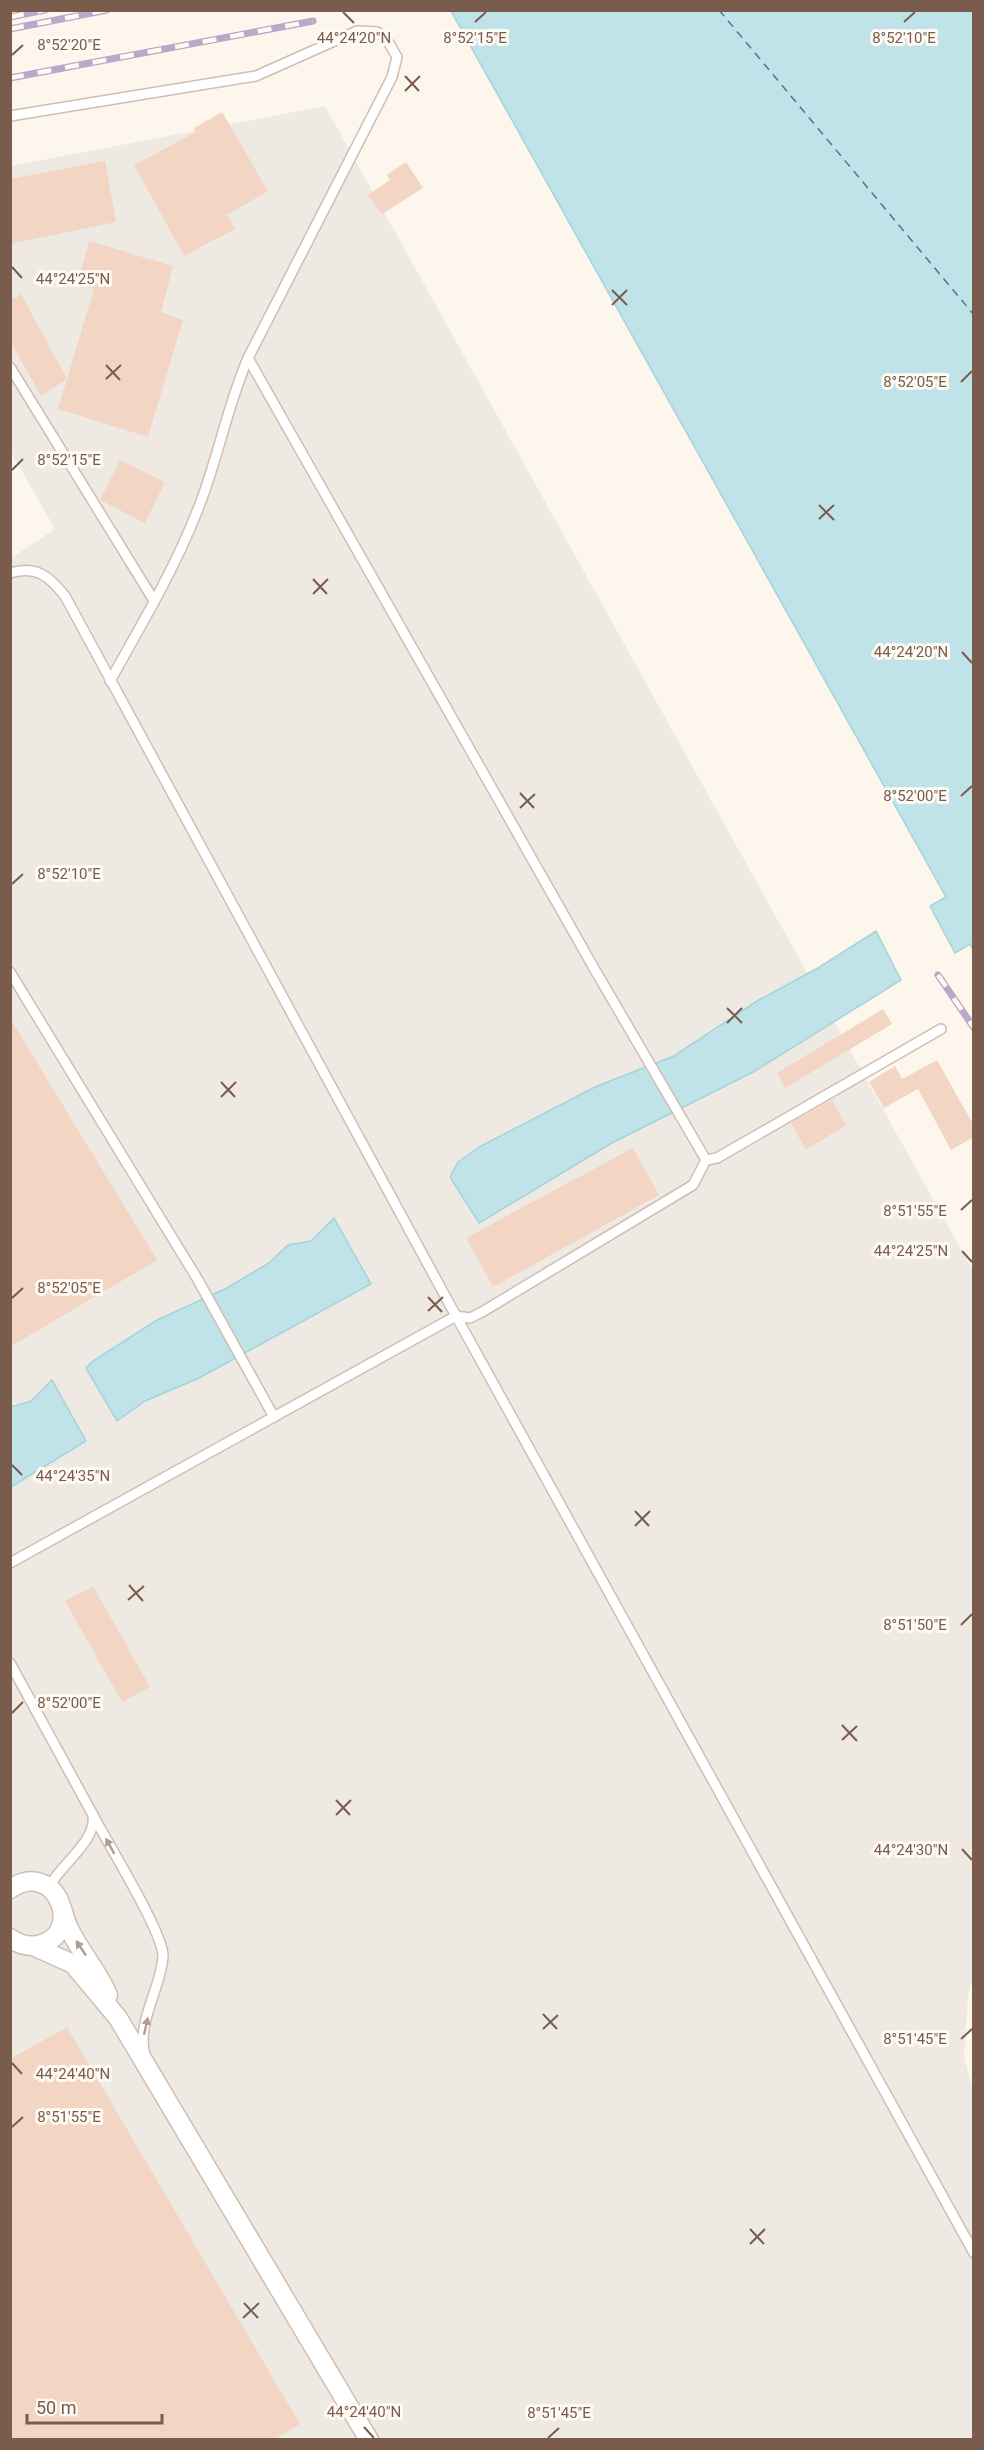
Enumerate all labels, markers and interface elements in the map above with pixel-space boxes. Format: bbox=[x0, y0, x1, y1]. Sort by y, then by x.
text: 44°24'20"N bbox=[317, 29, 391, 47]
text: 8°52'15"E bbox=[443, 29, 507, 47]
text: 8°52'10"E bbox=[872, 29, 936, 47]
text: 8°52'20"E bbox=[37, 36, 101, 54]
text: 44°24'25"N bbox=[36, 270, 110, 288]
text: 8°52'05"E bbox=[883, 373, 947, 391]
text: 8°52'15"E bbox=[37, 451, 101, 469]
text: 44°24'20"N bbox=[874, 643, 948, 661]
text: 8°52'00"E bbox=[883, 787, 947, 805]
text: 8°52'10"E bbox=[37, 865, 101, 883]
text: 8°51'55"E bbox=[883, 1202, 947, 1220]
text: 44°24'25"N bbox=[874, 1242, 948, 1260]
text: 8°52'05"E bbox=[37, 1279, 101, 1297]
text: 44°24'35"N bbox=[36, 1467, 110, 1485]
text: 8°51'50"E bbox=[883, 1616, 947, 1634]
text: 8°52'00"E bbox=[37, 1694, 101, 1712]
one-way arrow bbox=[105, 1838, 115, 1855]
text: 44°24'30"N bbox=[874, 1841, 948, 1859]
one-way arrow bbox=[76, 1940, 87, 1956]
one-way arrow bbox=[141, 2017, 151, 2036]
text: 8°51'45"E bbox=[883, 2030, 947, 2048]
text: 44°24'40"N bbox=[36, 2065, 110, 2083]
text: 8°51'55"E bbox=[37, 2108, 101, 2126]
scale bar bbox=[27, 2387, 162, 2425]
text: 50 m bbox=[36, 2397, 76, 2418]
text: 44°24'40"N bbox=[327, 2403, 401, 2421]
text: 8°51'45"E bbox=[527, 2404, 591, 2422]

